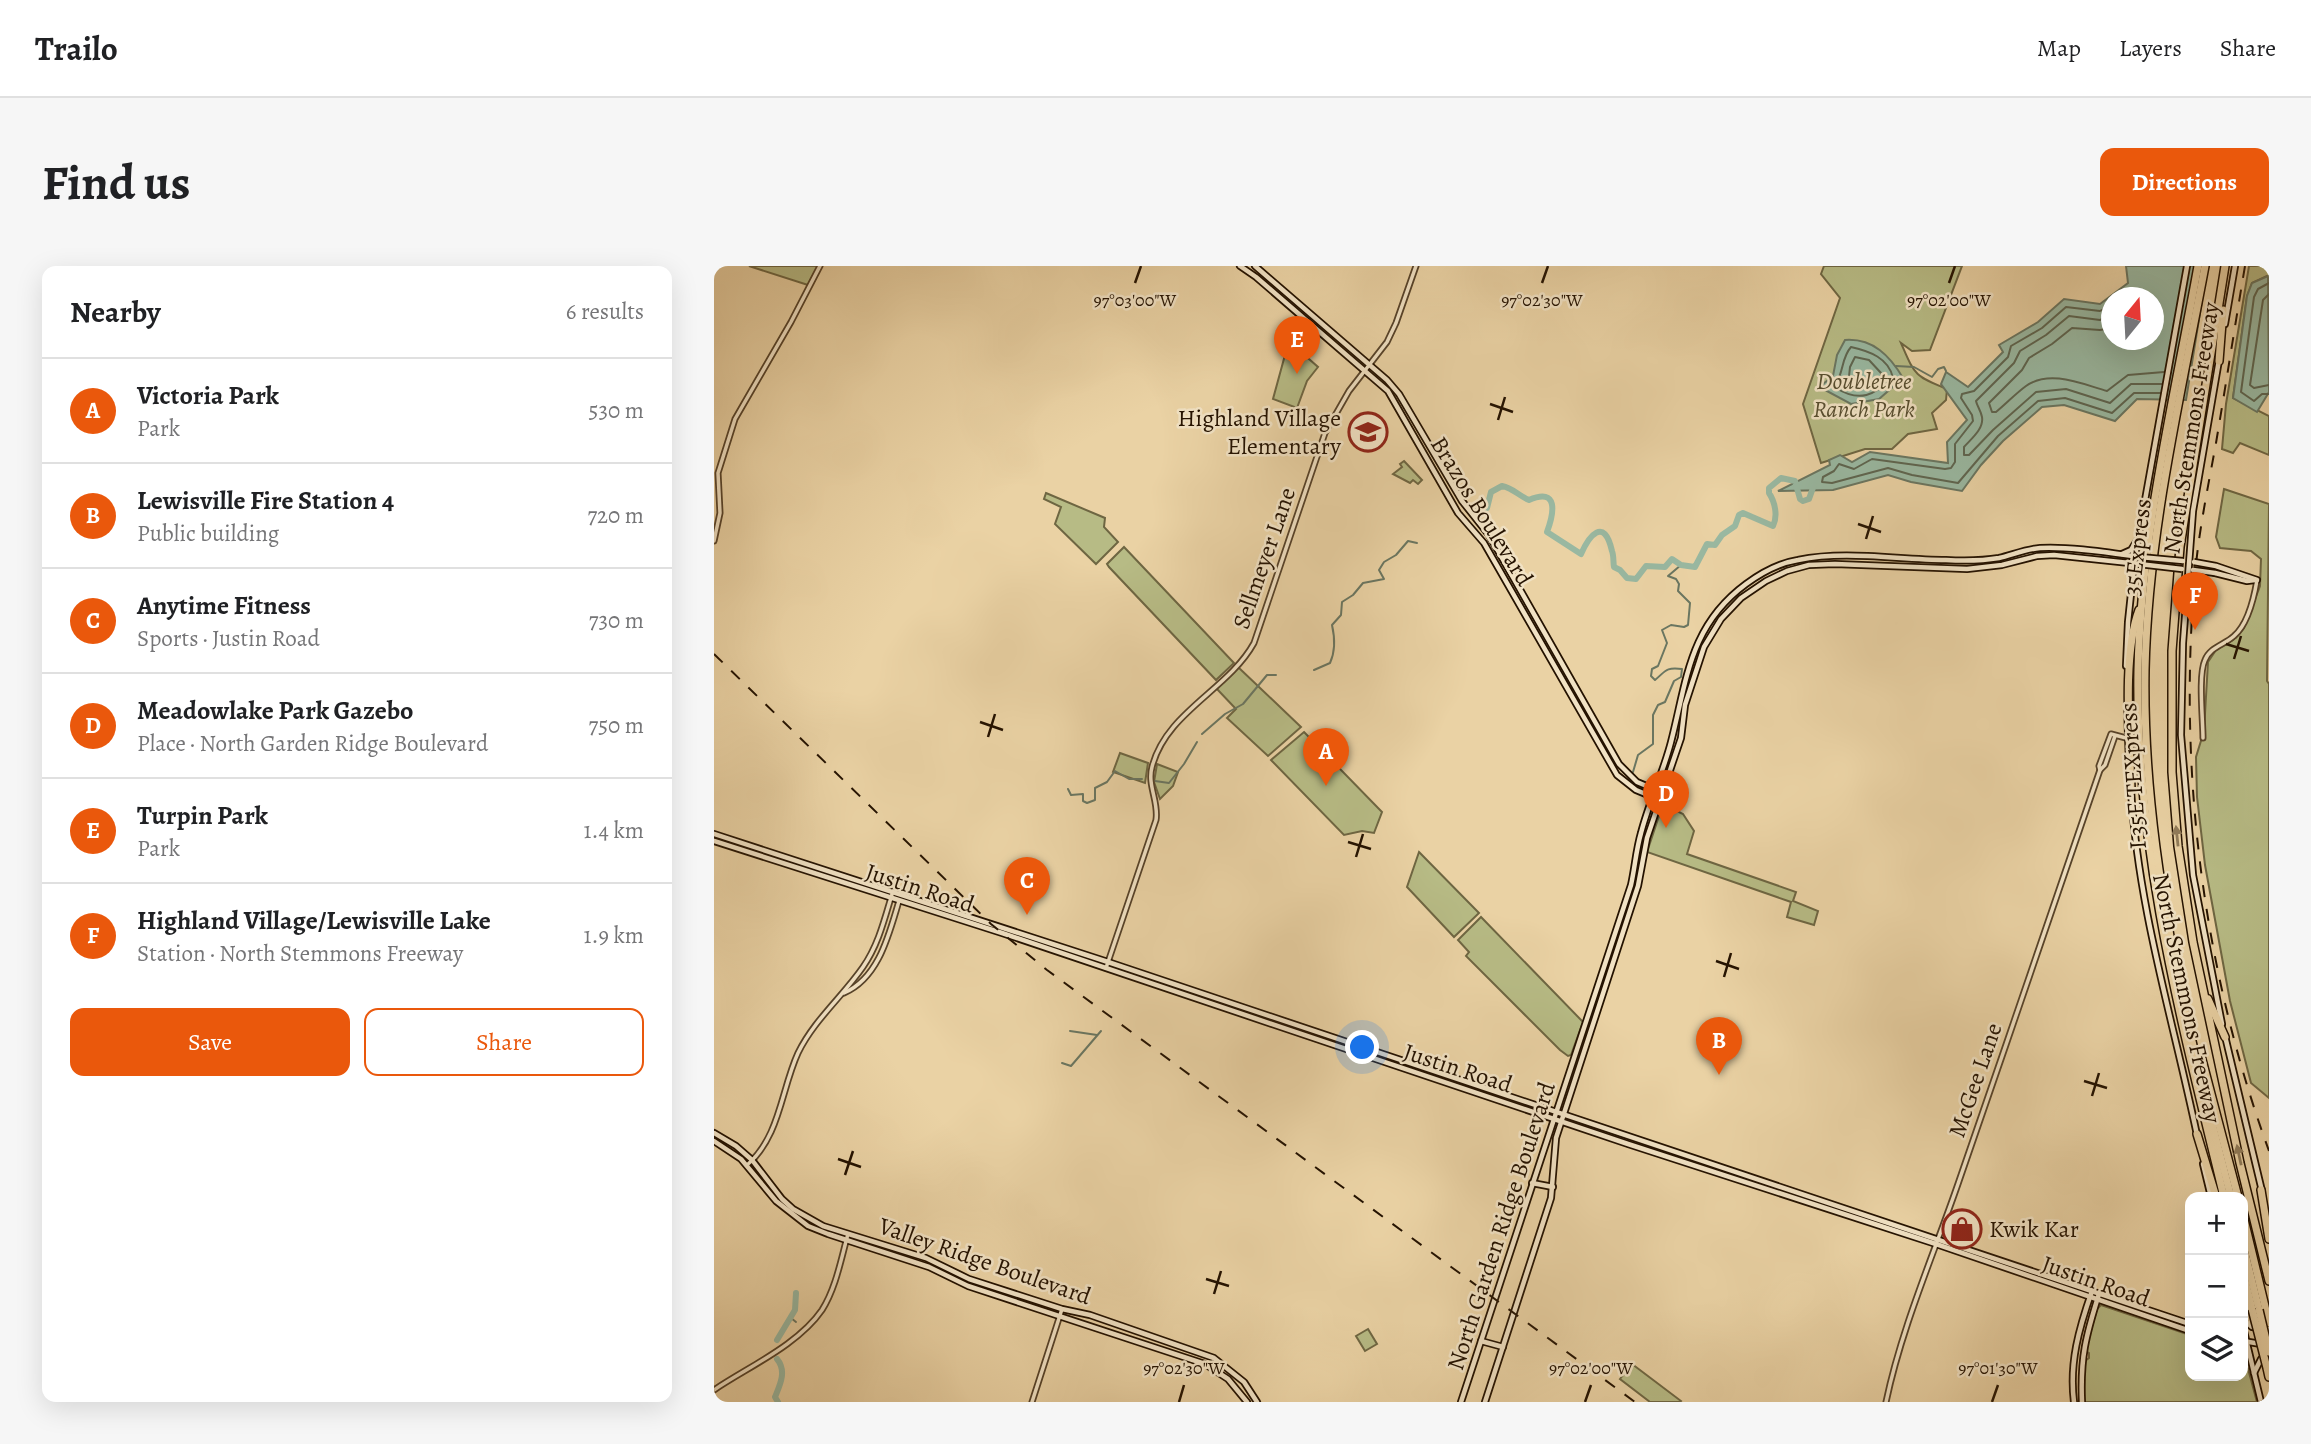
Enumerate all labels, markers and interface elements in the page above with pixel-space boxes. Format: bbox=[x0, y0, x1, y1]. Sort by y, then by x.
text: Trailo bbox=[35, 26, 118, 71]
text: Map bbox=[2037, 32, 2081, 64]
text: Layers bbox=[2119, 32, 2182, 64]
text: Share bbox=[2220, 32, 2276, 64]
button: Directions bbox=[2100, 148, 2269, 216]
text: Find us bbox=[42, 149, 190, 216]
north arrow bbox=[2101, 287, 2164, 350]
text: 97°03'00"W bbox=[1094, 288, 1177, 312]
text: 97°02'30"W bbox=[1501, 288, 1583, 312]
text: 97°02'00"W bbox=[1907, 288, 1991, 312]
text: Nearby bbox=[70, 292, 161, 332]
text: 6 results bbox=[566, 296, 644, 327]
street label: North Stemmons Freeway bbox=[2155, 300, 2227, 556]
pin: E bbox=[1274, 316, 1320, 374]
park label: Doubletree Ranch Park bbox=[1813, 365, 1915, 425]
text: Victoria Park bbox=[137, 378, 279, 413]
text: A bbox=[86, 395, 100, 426]
text: 530 m bbox=[589, 395, 644, 426]
place label: Highland Village Elementary bbox=[1178, 402, 1341, 462]
school or university icon: Highland Village Elementary bbox=[1347, 411, 1389, 453]
text: Park bbox=[137, 413, 180, 444]
street label: Brazos Boulevard bbox=[1423, 430, 1541, 592]
text: Lewisville Fire Station 4 bbox=[137, 483, 394, 518]
street label: Sellmeyer Lane bbox=[1225, 483, 1303, 633]
street label: 35Express bbox=[2115, 497, 2159, 597]
text: B bbox=[86, 500, 100, 531]
text: 720 m bbox=[587, 500, 644, 531]
text: Public building bbox=[137, 518, 279, 549]
pin: F bbox=[2172, 572, 2218, 630]
text: Anytime Fitness bbox=[137, 588, 311, 623]
text: C bbox=[86, 605, 100, 636]
text: 730 m bbox=[589, 605, 644, 636]
text: Sports · Justin Road bbox=[137, 623, 320, 654]
text: Meadowlake Park Gazebo bbox=[137, 693, 413, 728]
street label: I 35E TEXpress bbox=[2112, 702, 2154, 850]
text: D bbox=[85, 710, 101, 741]
text: 750 m bbox=[589, 710, 644, 741]
text: Place · North Garden Ridge Boulevard bbox=[137, 728, 488, 759]
pin: A bbox=[1303, 728, 1349, 786]
pin: D bbox=[1643, 770, 1689, 828]
text: Turpin Park bbox=[137, 798, 268, 833]
text: E bbox=[86, 815, 100, 846]
text: 1.4 km bbox=[584, 815, 644, 846]
one-way arrow bbox=[2171, 825, 2182, 847]
text: Park bbox=[137, 833, 180, 864]
street label: Justin Road bbox=[862, 855, 978, 921]
pin: C bbox=[1004, 857, 1050, 915]
street label: North Stemmons Freeway bbox=[2145, 870, 2229, 1126]
text: Highland Village/Lewisville Lake bbox=[137, 903, 491, 938]
text: F bbox=[87, 920, 99, 951]
text: 1.9 km bbox=[584, 920, 644, 951]
text: Station · North Stemmons Freeway bbox=[137, 938, 463, 969]
button: Save bbox=[70, 1008, 350, 1076]
button: Share bbox=[364, 1008, 644, 1076]
pin: B bbox=[1696, 1017, 1742, 1075]
street label: McGee Lane bbox=[1940, 1018, 2010, 1142]
your location bbox=[1345, 1030, 1379, 1064]
street label: Justin Road bbox=[1400, 1035, 1516, 1101]
street label: North Garden Ridge Boulevard bbox=[1439, 1078, 1563, 1374]
one-way arrow bbox=[2233, 1144, 2244, 1166]
map controls bbox=[2185, 1192, 2248, 1381]
button: + bbox=[2185, 1192, 2248, 1255]
shop icon: Kwik Kar bbox=[1941, 1208, 1983, 1250]
street label: Valley Ridge Boulevard bbox=[874, 1209, 1095, 1312]
place label: Kwik Kar bbox=[1989, 1213, 2079, 1245]
street label: Justin Road bbox=[2038, 1248, 2154, 1314]
button: − bbox=[2185, 1255, 2248, 1318]
button: layers bbox=[2185, 1318, 2248, 1381]
text: 97°02'30"W bbox=[1143, 1356, 1225, 1380]
text: 97°02'00"W bbox=[1549, 1356, 1633, 1380]
text: 97°01'30"W bbox=[1958, 1356, 2038, 1380]

